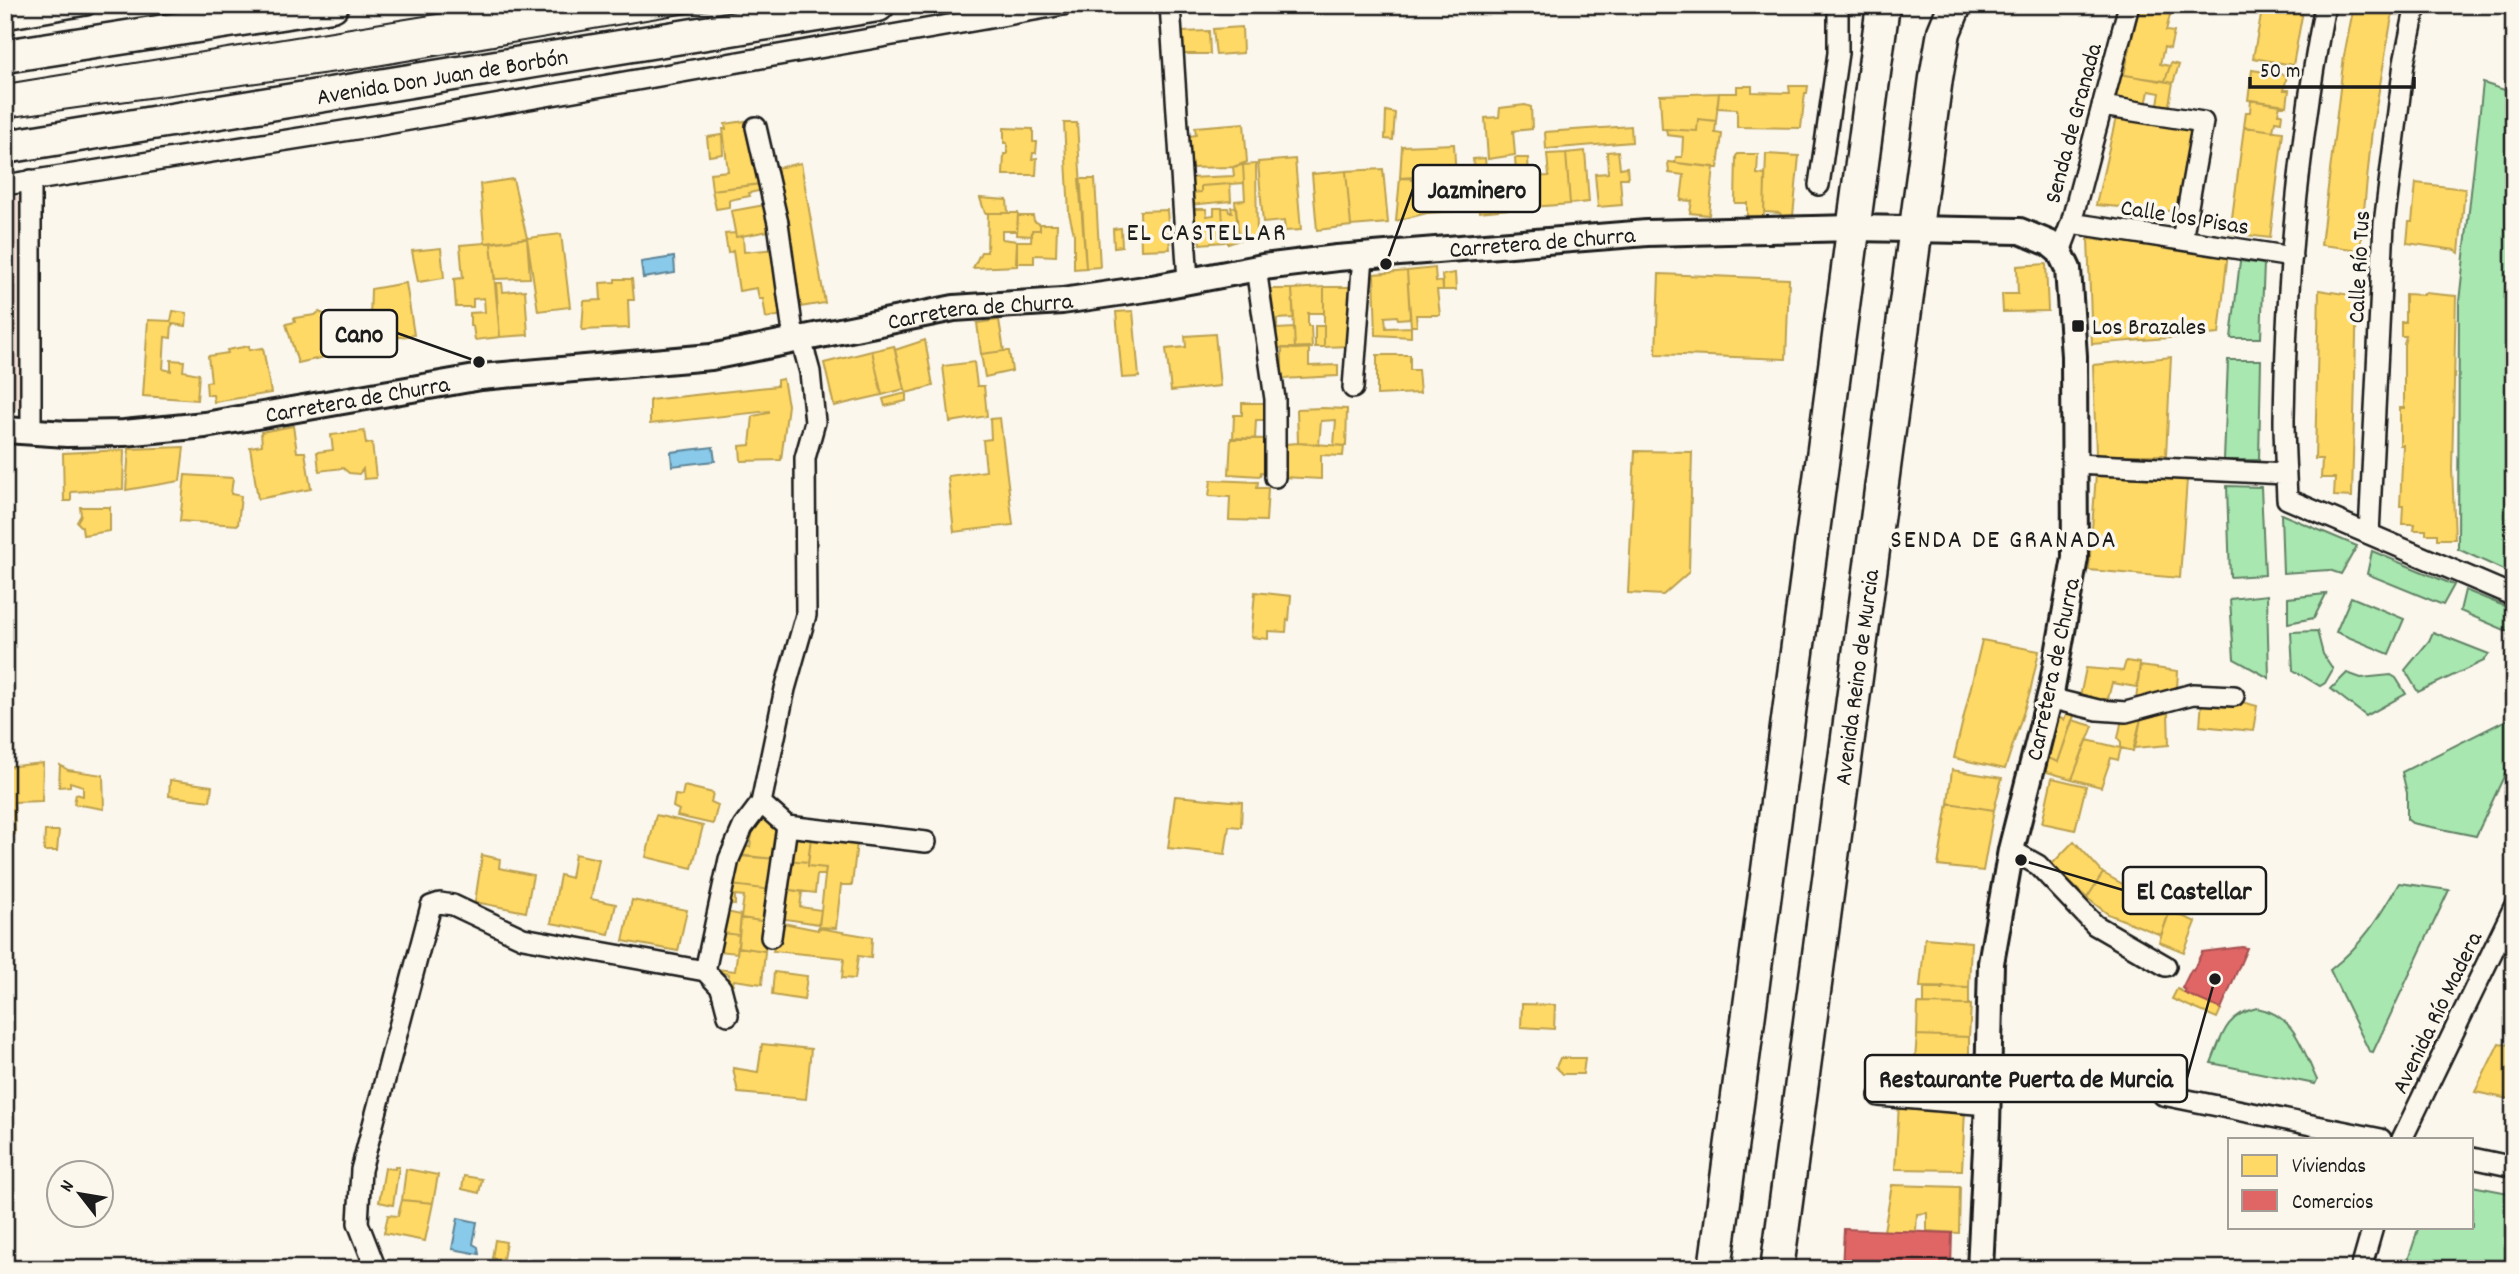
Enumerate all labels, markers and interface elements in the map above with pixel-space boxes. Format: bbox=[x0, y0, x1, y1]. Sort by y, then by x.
street label: Senda de Granada bbox=[2037, 39, 2113, 208]
street label: Avenida Don Juan de Borbón bbox=[314, 42, 571, 116]
scale bar bbox=[2250, 46, 2414, 90]
text: 50 m bbox=[2260, 58, 2300, 88]
callout: Jazminero bbox=[1413, 165, 1540, 212]
text: Jazminero bbox=[1428, 174, 1527, 211]
street label: Calle los Pisas bbox=[2118, 192, 2251, 246]
street label: Calle Río Tus bbox=[2341, 210, 2381, 324]
district label: EL CASTELLAR bbox=[1126, 216, 1288, 253]
street label: Carretera de Churra bbox=[1448, 220, 1637, 269]
street label: Carretera de Churra bbox=[885, 286, 1076, 341]
callout: Cano bbox=[321, 310, 397, 357]
place label: Los Brazales bbox=[2092, 312, 2206, 346]
text: Cano bbox=[335, 318, 384, 355]
marker: Los Brazales bbox=[2070, 318, 2086, 334]
street label: Carretera de Churra bbox=[263, 369, 453, 434]
district label: SENDA DE GRANADA bbox=[1890, 523, 2118, 560]
street label: Avenida Reino de Murcia bbox=[1828, 567, 1890, 788]
street label: Carretera de Churra bbox=[2019, 574, 2091, 764]
callout: El Castellar bbox=[2123, 867, 2266, 914]
text: El Castellar bbox=[2136, 875, 2252, 912]
street label: Avenida Río Madera bbox=[2385, 926, 2493, 1100]
callout: Restaurante Puerta de Murcia bbox=[1865, 1055, 2187, 1102]
text: Restaurante Puerta de Murcia bbox=[1879, 1063, 2174, 1100]
legend bbox=[2228, 1138, 2474, 1228]
text: Viviendas bbox=[2292, 1153, 2366, 1183]
north arrow bbox=[46, 1158, 116, 1228]
text: N bbox=[54, 1176, 82, 1198]
text: Comercios bbox=[2292, 1189, 2374, 1219]

